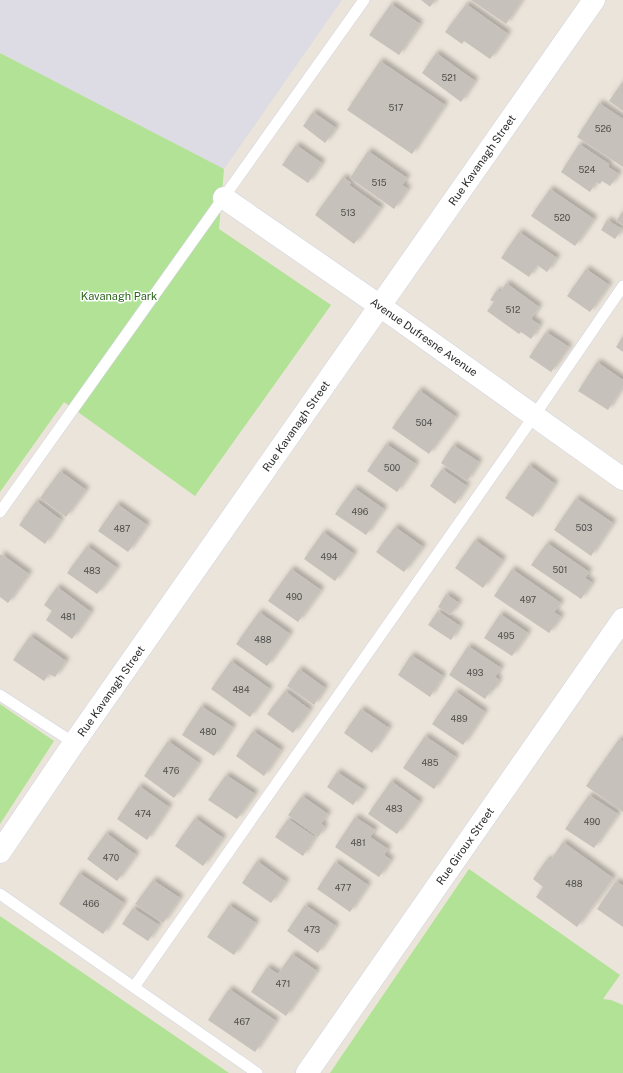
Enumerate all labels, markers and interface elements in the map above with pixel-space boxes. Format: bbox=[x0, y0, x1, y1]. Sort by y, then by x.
house number: 521 bbox=[442, 72, 456, 83]
house number: 517 bbox=[389, 102, 403, 113]
street label: Rue Kavanagh Street bbox=[446, 112, 518, 208]
house number: 526 bbox=[595, 123, 612, 134]
house number: 524 bbox=[579, 164, 596, 175]
house number: 515 bbox=[371, 177, 387, 188]
house number: 513 bbox=[340, 207, 356, 218]
house number: 520 bbox=[554, 212, 571, 223]
park label: Kavanagh Park bbox=[81, 290, 157, 302]
street label: Avenue Dufresne Avenue bbox=[368, 295, 480, 379]
house number: 512 bbox=[506, 304, 520, 315]
street label: Rue Kavanagh Street bbox=[260, 378, 332, 474]
house number: 504 bbox=[416, 417, 433, 428]
house number: 500 bbox=[384, 462, 401, 473]
house number: 496 bbox=[352, 506, 369, 517]
house number: 503 bbox=[576, 522, 593, 533]
house number: 487 bbox=[114, 523, 130, 534]
house number: 494 bbox=[321, 551, 338, 562]
house number: 501 bbox=[553, 564, 567, 575]
house number: 483 bbox=[83, 565, 101, 576]
house number: 490 bbox=[286, 591, 303, 602]
house number: 497 bbox=[520, 594, 536, 605]
house number: 481 bbox=[60, 611, 76, 622]
house number: 495 bbox=[497, 630, 515, 641]
house number: 488 bbox=[254, 634, 272, 645]
street label: Rue Kavanagh Street bbox=[75, 643, 147, 739]
house number: 493 bbox=[467, 667, 484, 678]
house number: 484 bbox=[232, 684, 250, 695]
house number: 489 bbox=[450, 713, 468, 724]
house number: 480 bbox=[200, 726, 217, 737]
house number: 485 bbox=[421, 757, 439, 768]
house number: 476 bbox=[163, 765, 180, 776]
house number: 483 bbox=[385, 803, 403, 814]
street label: Rue Giroux Street bbox=[434, 805, 496, 887]
house number: 474 bbox=[135, 808, 152, 819]
house number: 490 bbox=[584, 816, 601, 827]
house number: 481 bbox=[350, 837, 366, 848]
house number: 470 bbox=[103, 852, 120, 863]
house number: 488 bbox=[565, 878, 583, 889]
house number: 477 bbox=[335, 882, 351, 893]
house number: 466 bbox=[83, 898, 100, 909]
house number: 473 bbox=[304, 924, 321, 935]
house number: 471 bbox=[276, 978, 290, 989]
house number: 467 bbox=[234, 1016, 250, 1027]

